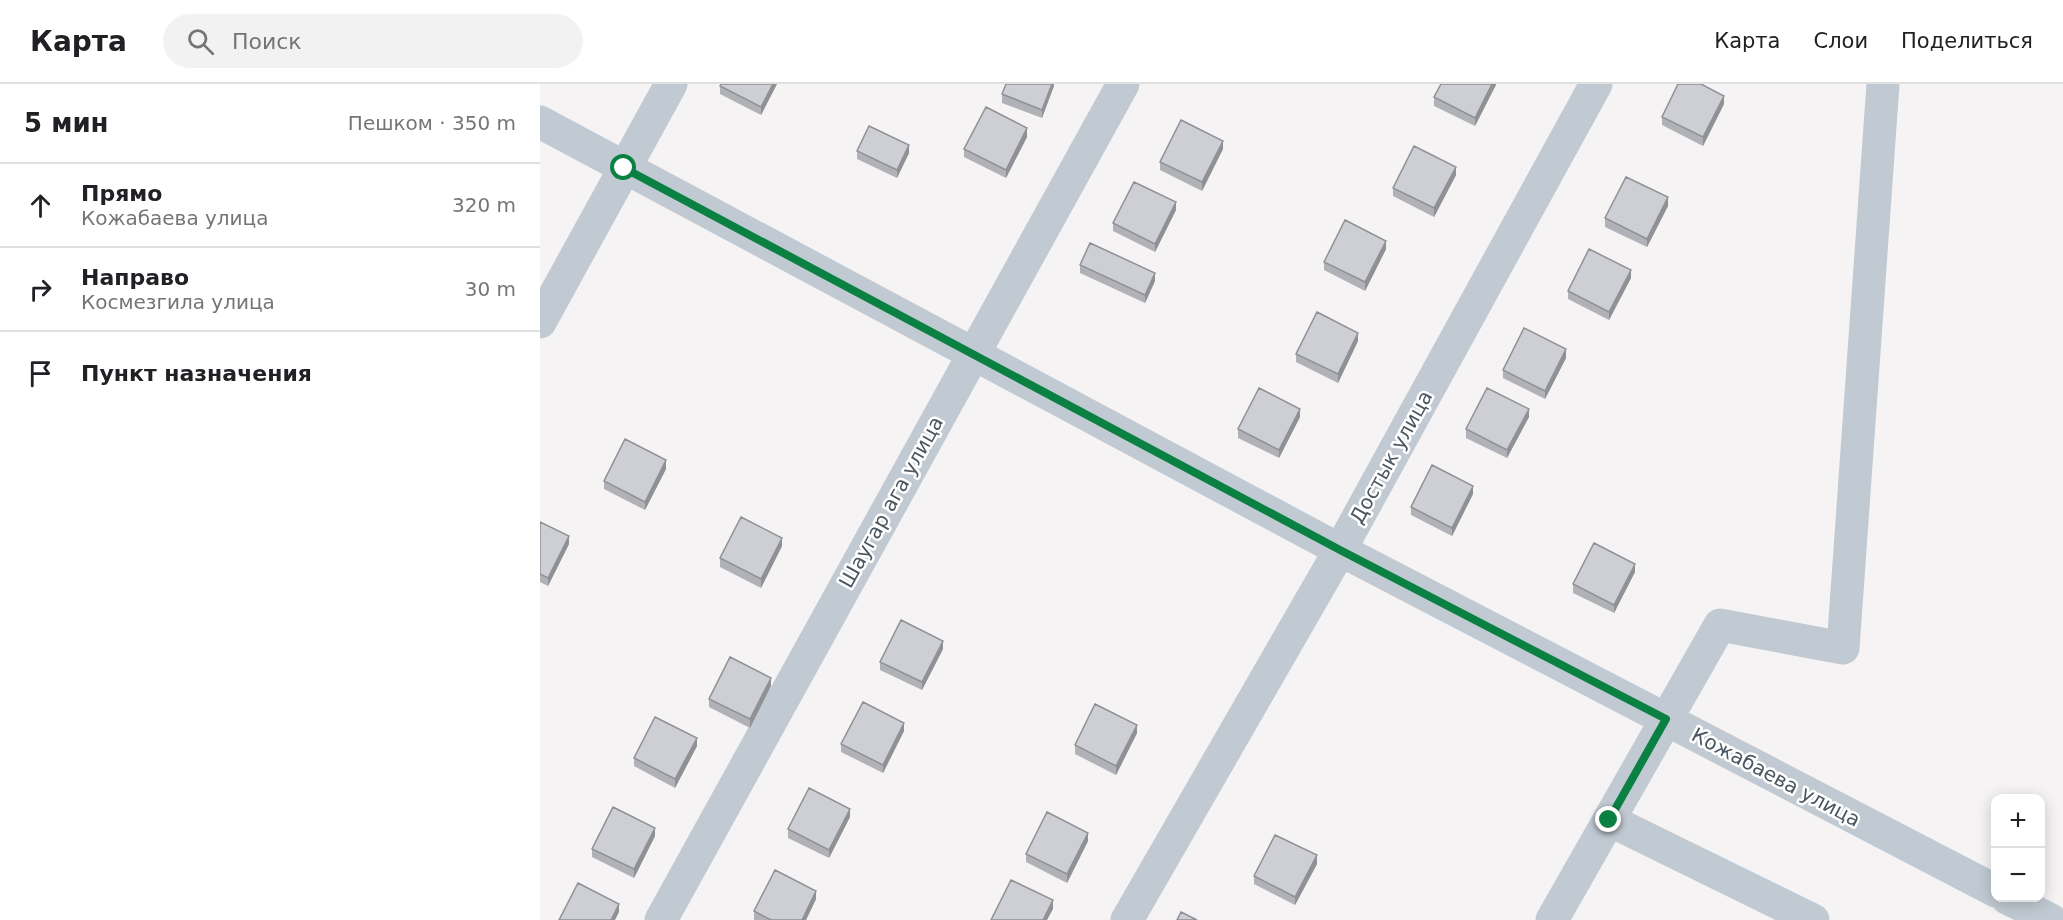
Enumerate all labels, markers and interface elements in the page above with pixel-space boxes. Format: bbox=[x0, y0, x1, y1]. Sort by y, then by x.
search box bbox=[163, 14, 583, 68]
text: Карта bbox=[30, 25, 127, 58]
icon: search bbox=[184, 25, 217, 58]
text: Поиск bbox=[232, 29, 302, 54]
text: Карта bbox=[1714, 29, 1780, 53]
text: Слои bbox=[1813, 29, 1868, 53]
text: Поделиться bbox=[1901, 29, 2033, 53]
text: 5 мин bbox=[24, 108, 109, 138]
text: Пешком · 350 m bbox=[348, 111, 516, 135]
route start bbox=[610, 154, 636, 180]
text: Прямо bbox=[81, 181, 162, 206]
icon: ahead bbox=[24, 189, 57, 222]
text: 320 m bbox=[452, 193, 516, 217]
text: Кожабаева улица bbox=[81, 206, 269, 230]
text: Направо bbox=[81, 265, 189, 290]
icon: right bbox=[24, 273, 57, 306]
text: 30 m bbox=[465, 277, 516, 301]
text: Космезгила улица bbox=[81, 290, 275, 314]
icon: arrive bbox=[24, 357, 57, 390]
text: Пункт назначения bbox=[81, 361, 312, 386]
street label: Достык улица bbox=[1345, 386, 1437, 528]
street label: Шаугар ага улица bbox=[834, 412, 948, 592]
street label: Кожабаева улица bbox=[1688, 722, 1864, 832]
map controls bbox=[1991, 794, 2045, 902]
button: + bbox=[1991, 794, 2045, 848]
route end bbox=[1595, 806, 1621, 832]
button: − bbox=[1991, 848, 2045, 902]

